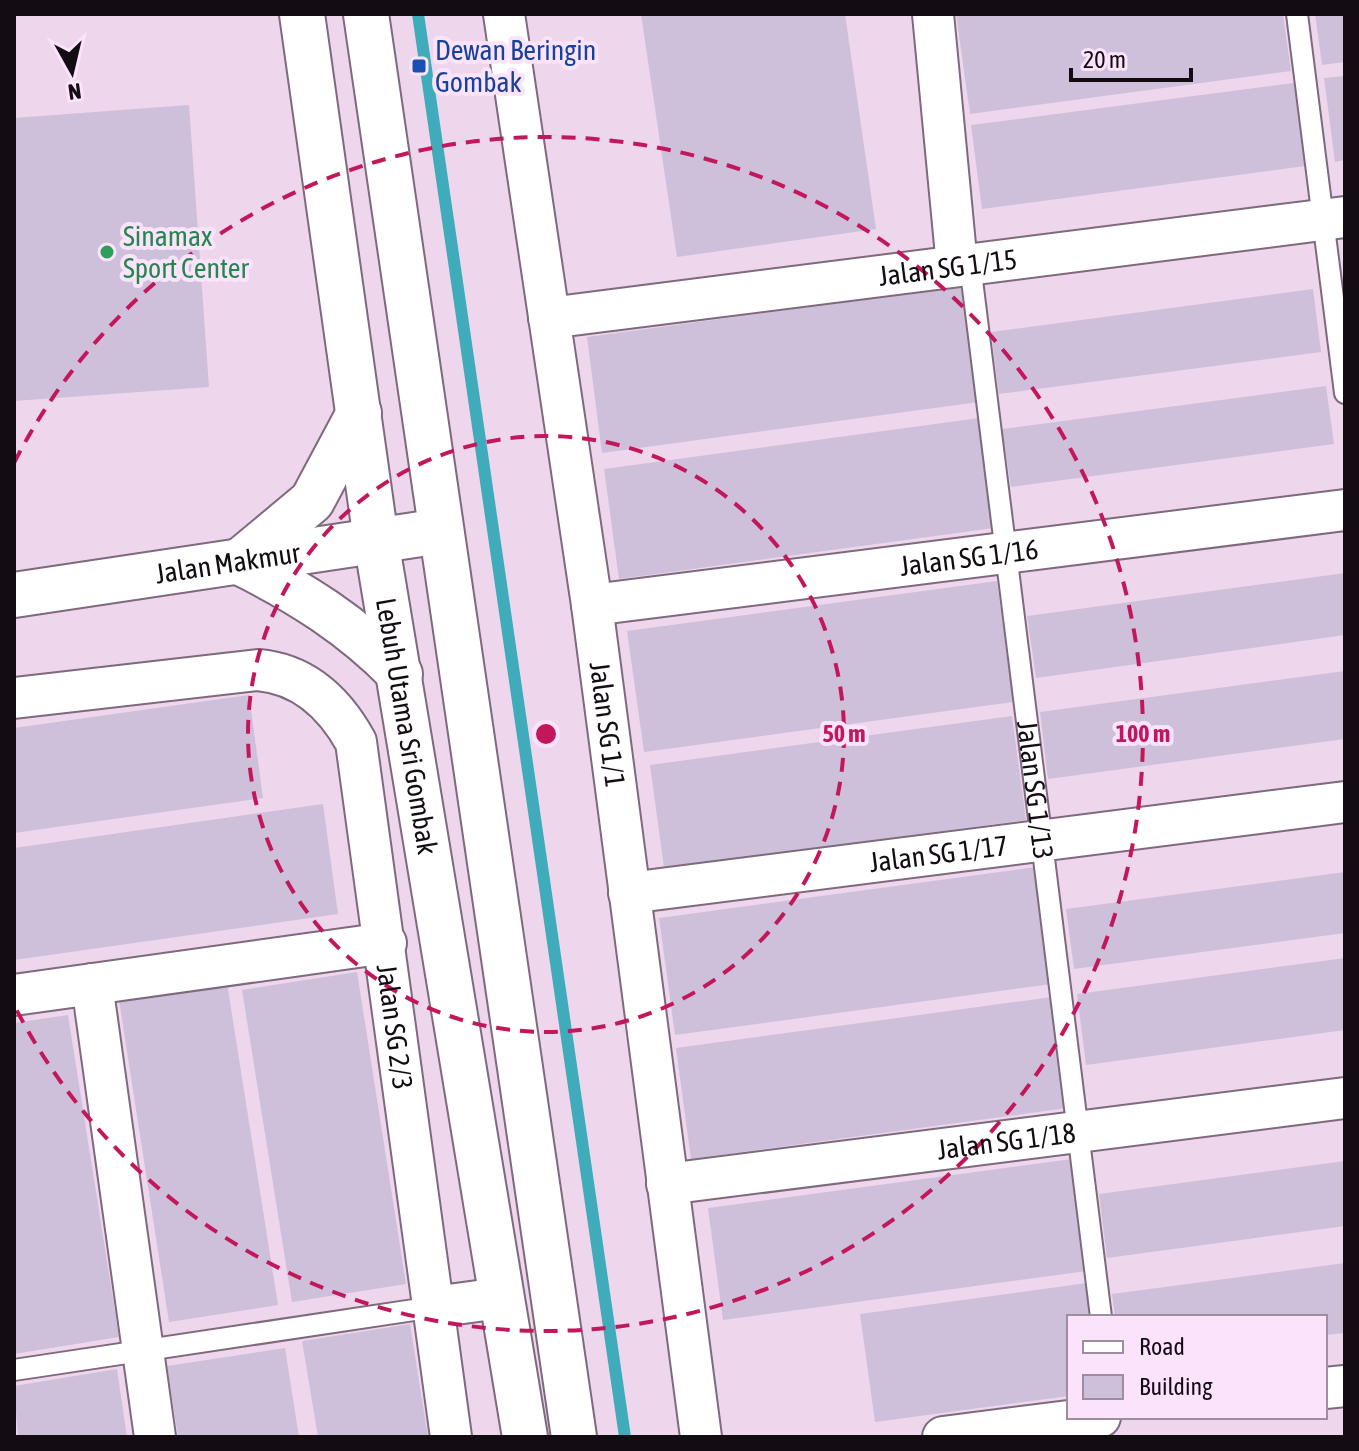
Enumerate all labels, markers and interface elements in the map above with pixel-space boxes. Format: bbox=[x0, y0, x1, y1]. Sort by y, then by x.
north arrow bbox=[32, 32, 112, 112]
scale bar bbox=[1071, 32, 1191, 82]
place label: Dewan Beringin Gombak bbox=[435, 34, 596, 98]
text: 20 m bbox=[1083, 46, 1126, 73]
marker: Dewan Beringin Gombak bbox=[410, 57, 428, 75]
text: N bbox=[67, 78, 83, 106]
place label: Sinamax Sport Center bbox=[123, 220, 249, 284]
marker: Sinamax Sport Center bbox=[98, 243, 116, 261]
street label: Jalan SG 1/15 bbox=[877, 243, 1019, 292]
street label: Jalan SG 1/16 bbox=[898, 533, 1040, 582]
street label: Jalan Makmur bbox=[153, 536, 303, 590]
street label: Lebuh Utama Sri Gombak bbox=[370, 596, 444, 857]
street label: Jalan SG 1/1 bbox=[584, 660, 632, 789]
street label: Jalan SG 1/13 bbox=[1011, 719, 1060, 861]
centre of rings bbox=[532, 720, 560, 748]
text: 50 m bbox=[822, 720, 866, 747]
text: 100 m bbox=[1116, 720, 1170, 747]
street label: Jalan SG 1/17 bbox=[867, 829, 1010, 878]
street label: Jalan SG 2/3 bbox=[371, 962, 419, 1091]
street label: Jalan SG 1/18 bbox=[935, 1116, 1077, 1166]
legend bbox=[1067, 1315, 1327, 1419]
text: Road bbox=[1139, 1333, 1185, 1360]
text: Building bbox=[1139, 1373, 1213, 1400]

